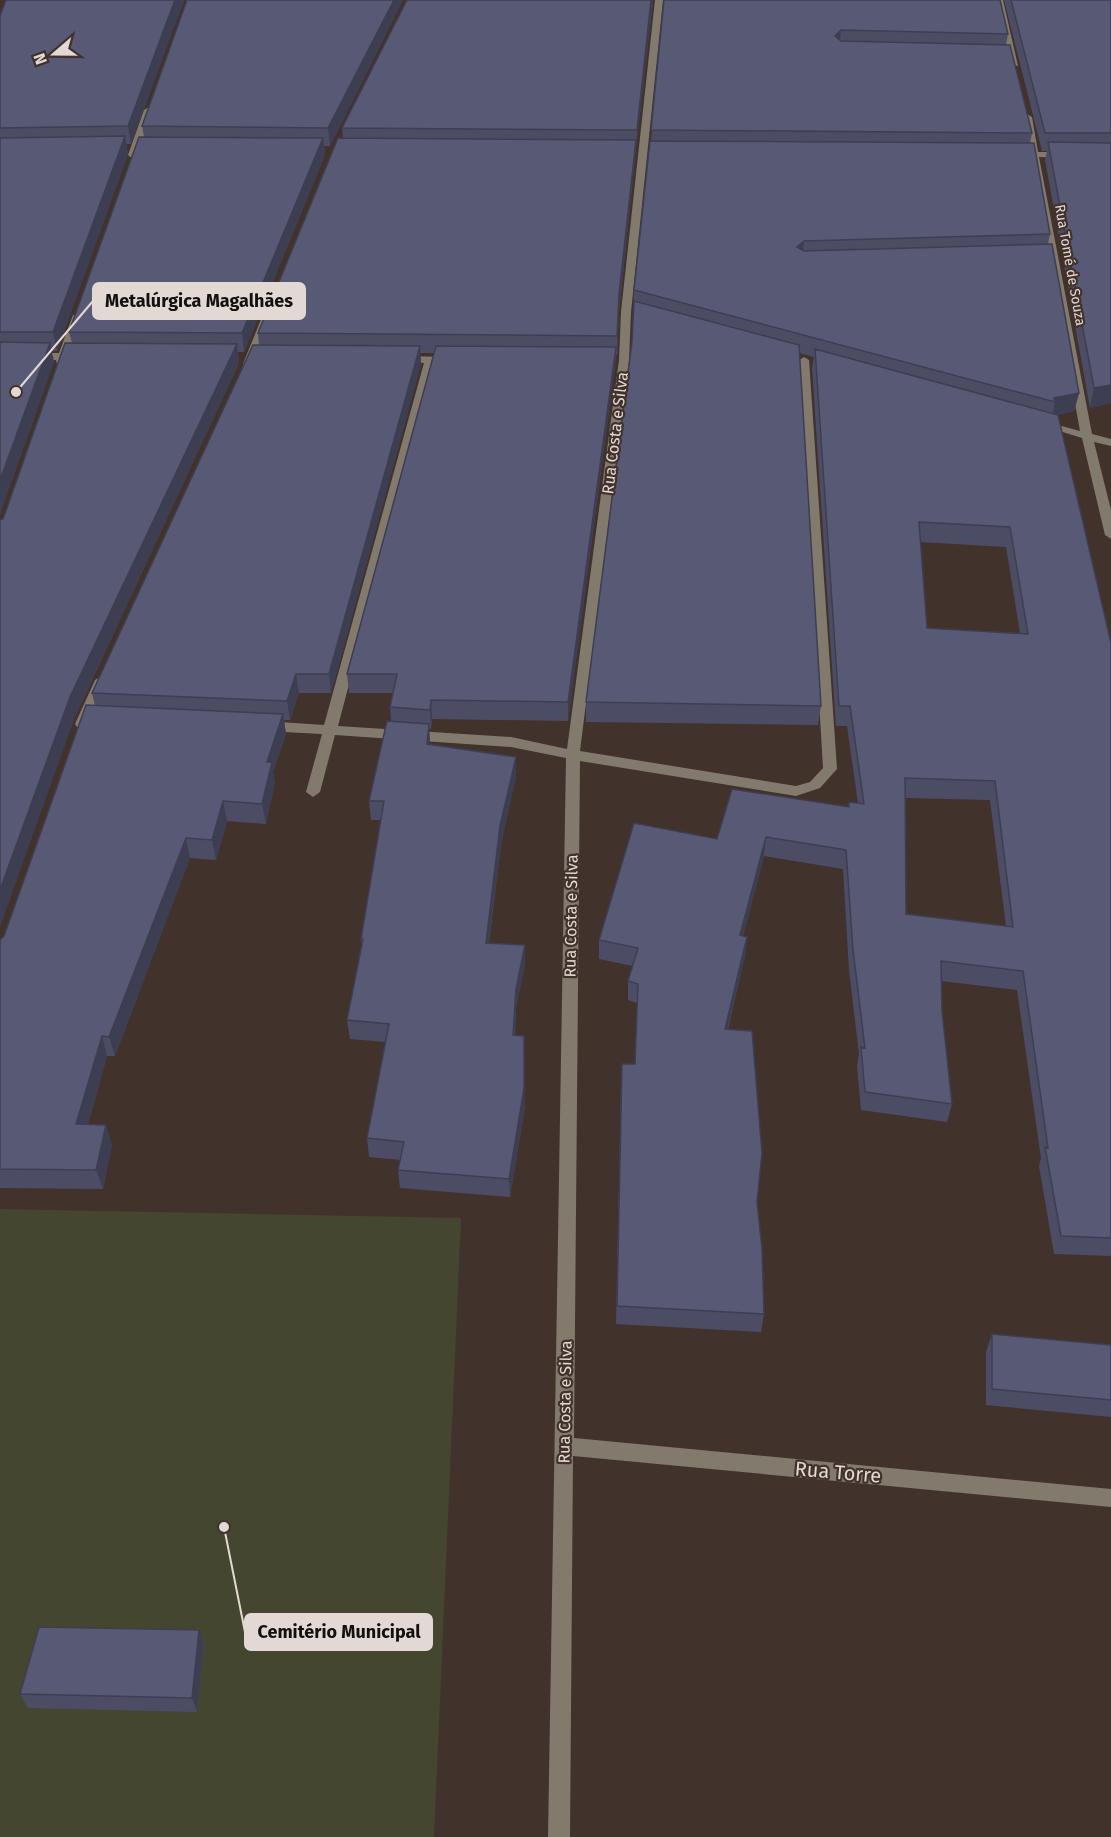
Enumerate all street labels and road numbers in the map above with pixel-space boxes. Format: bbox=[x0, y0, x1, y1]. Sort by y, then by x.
street label: Rua Tomé de Souza bbox=[1051, 203, 1089, 327]
street label: Rua Costa e Silva bbox=[598, 371, 632, 495]
street label: Rua Costa e Silva bbox=[560, 854, 582, 978]
street label: Rua Costa e Silva bbox=[554, 1340, 576, 1464]
street label: Rua Torre bbox=[794, 1456, 882, 1488]

